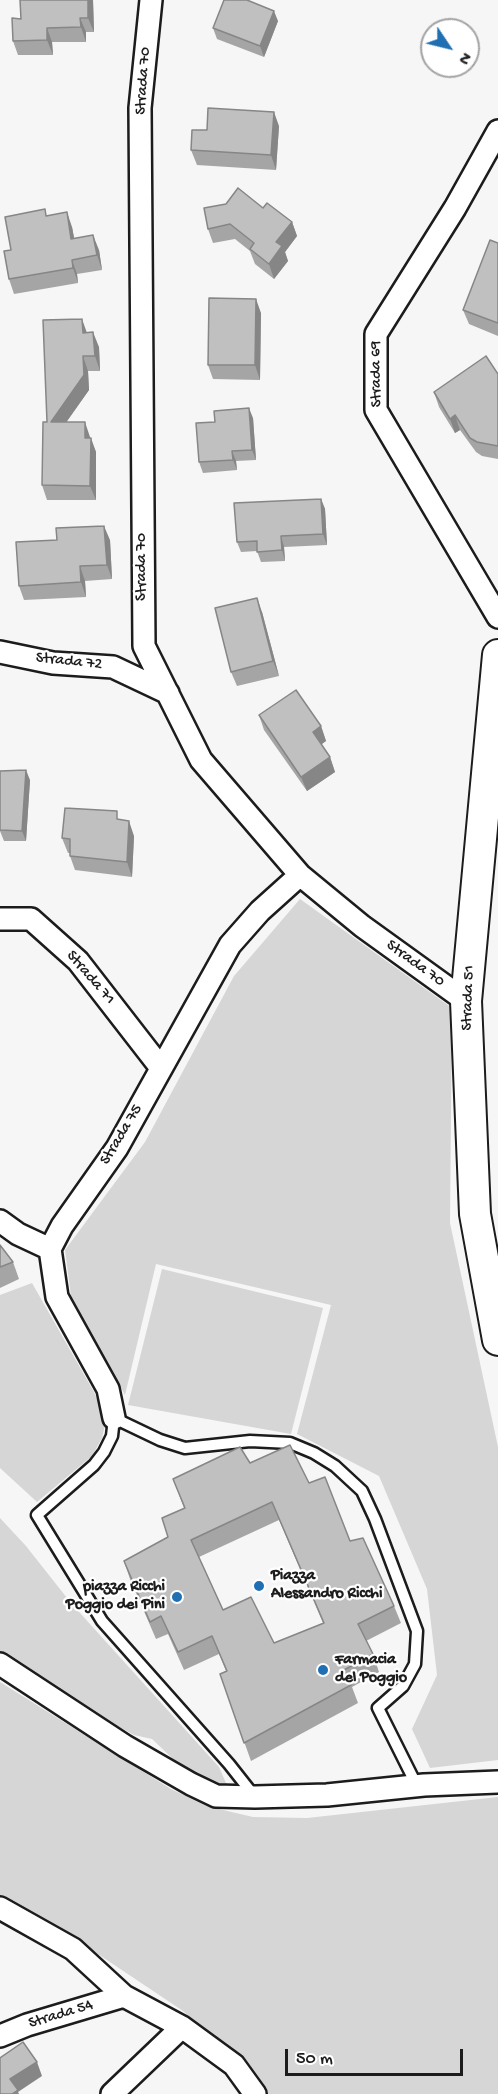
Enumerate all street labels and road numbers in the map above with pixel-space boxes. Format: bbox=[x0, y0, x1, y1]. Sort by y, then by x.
street label: Strada 70 bbox=[132, 46, 156, 116]
street label: Strada 69 bbox=[367, 341, 387, 407]
street label: Strada 70 bbox=[133, 533, 153, 601]
street label: Strada 72 bbox=[35, 649, 103, 675]
street label: Strada 70 bbox=[382, 936, 448, 992]
street label: Strada 71 bbox=[61, 947, 119, 1009]
street label: Strada 51 bbox=[458, 965, 480, 1031]
street label: Strada 75 bbox=[96, 1101, 148, 1169]
street label: Strada 54 bbox=[26, 1996, 96, 2034]

